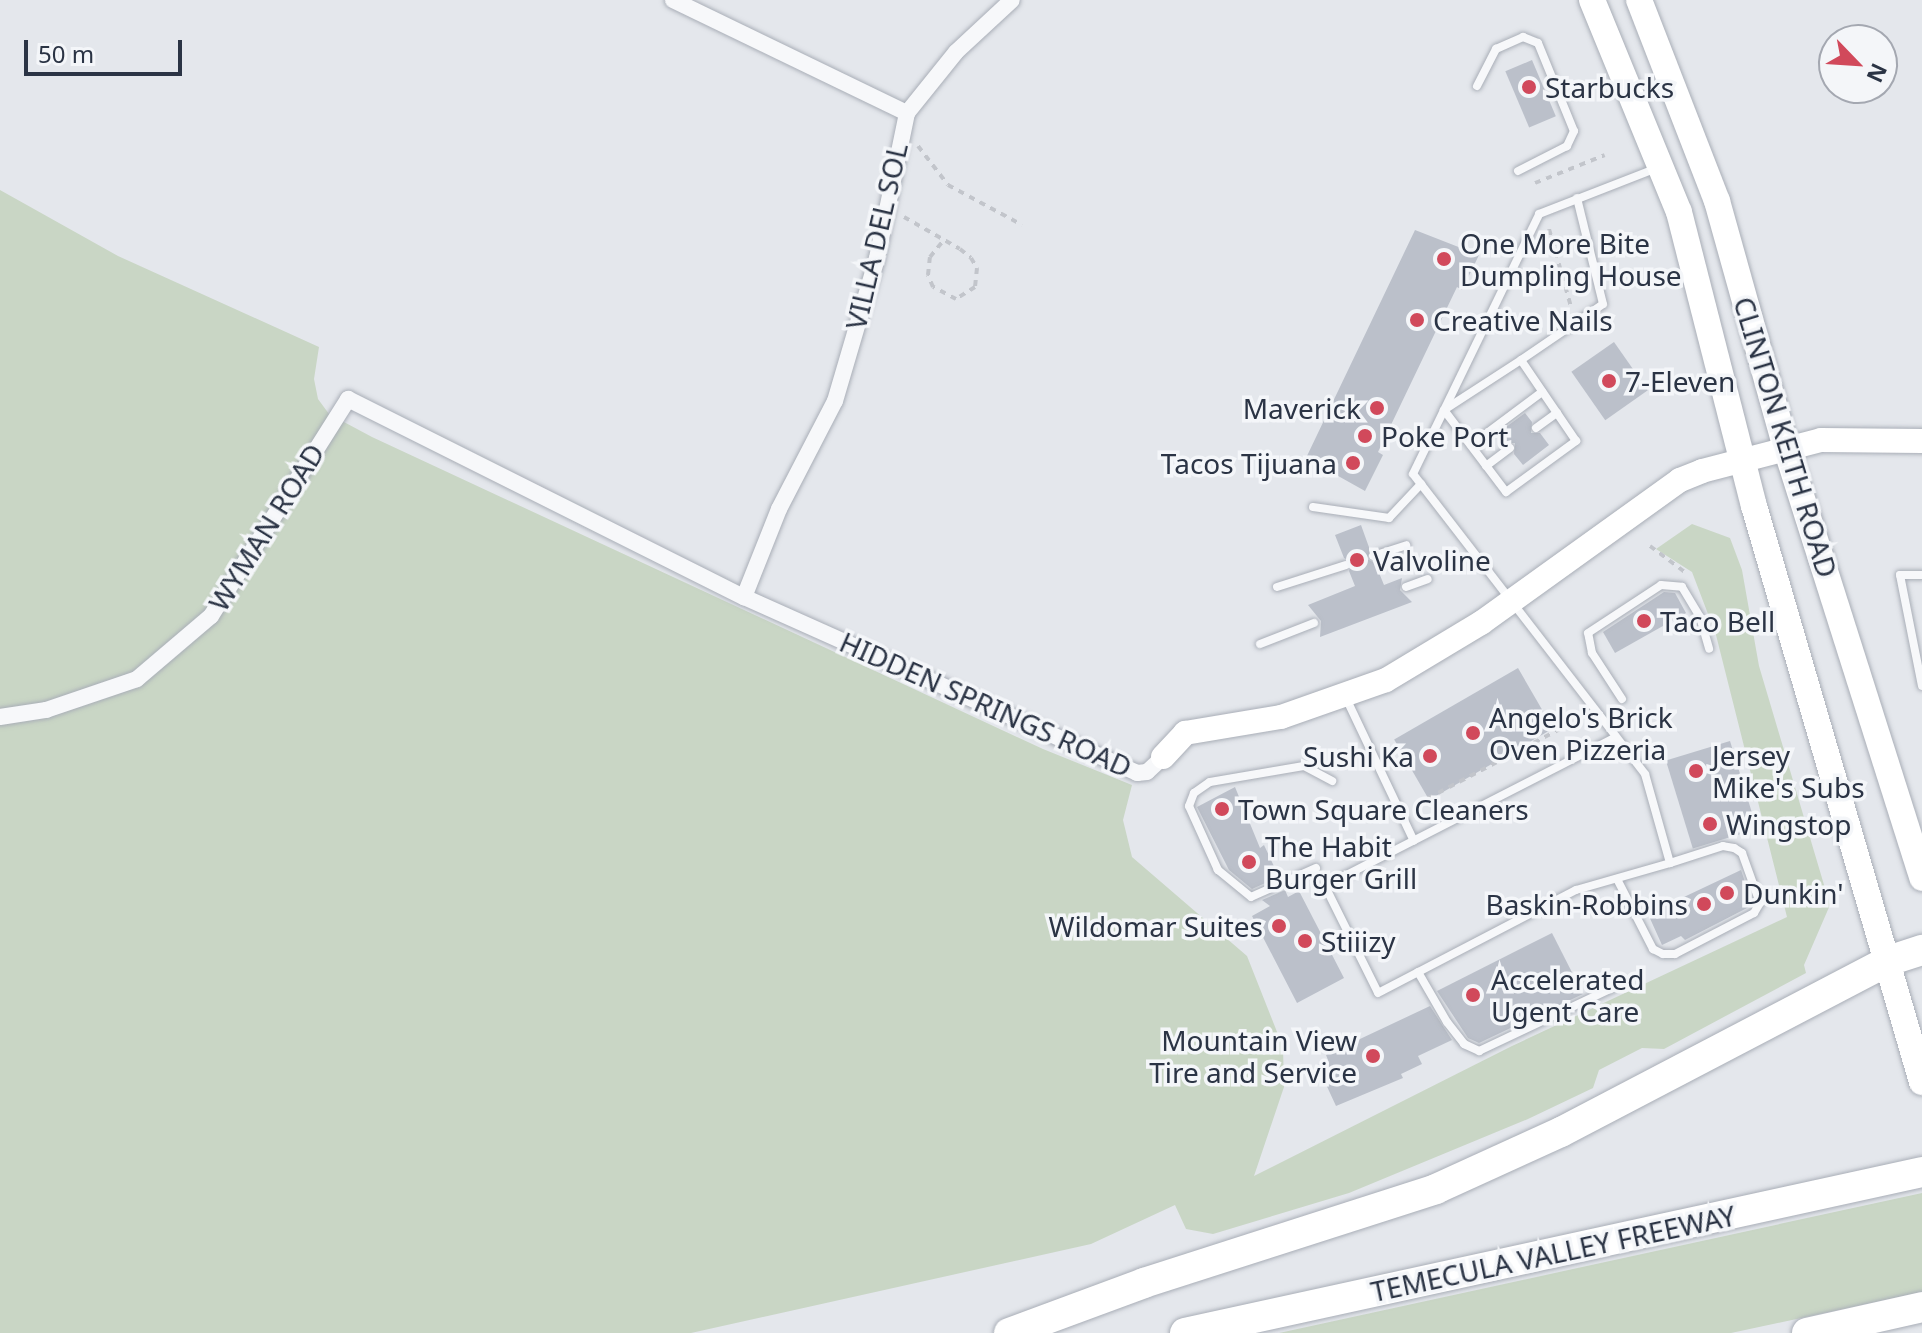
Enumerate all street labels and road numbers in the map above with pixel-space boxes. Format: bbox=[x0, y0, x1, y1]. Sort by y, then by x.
street label: VILLA DEL SOL bbox=[838, 139, 914, 333]
street label: CLINTON KEITH ROAD bbox=[1727, 293, 1845, 581]
street label: WYMAN ROAD bbox=[201, 437, 331, 617]
street label: HIDDEN SPRINGS ROAD bbox=[835, 624, 1137, 784]
street label: TEMECULA VALLEY FREEWAY bbox=[1368, 1198, 1738, 1308]

